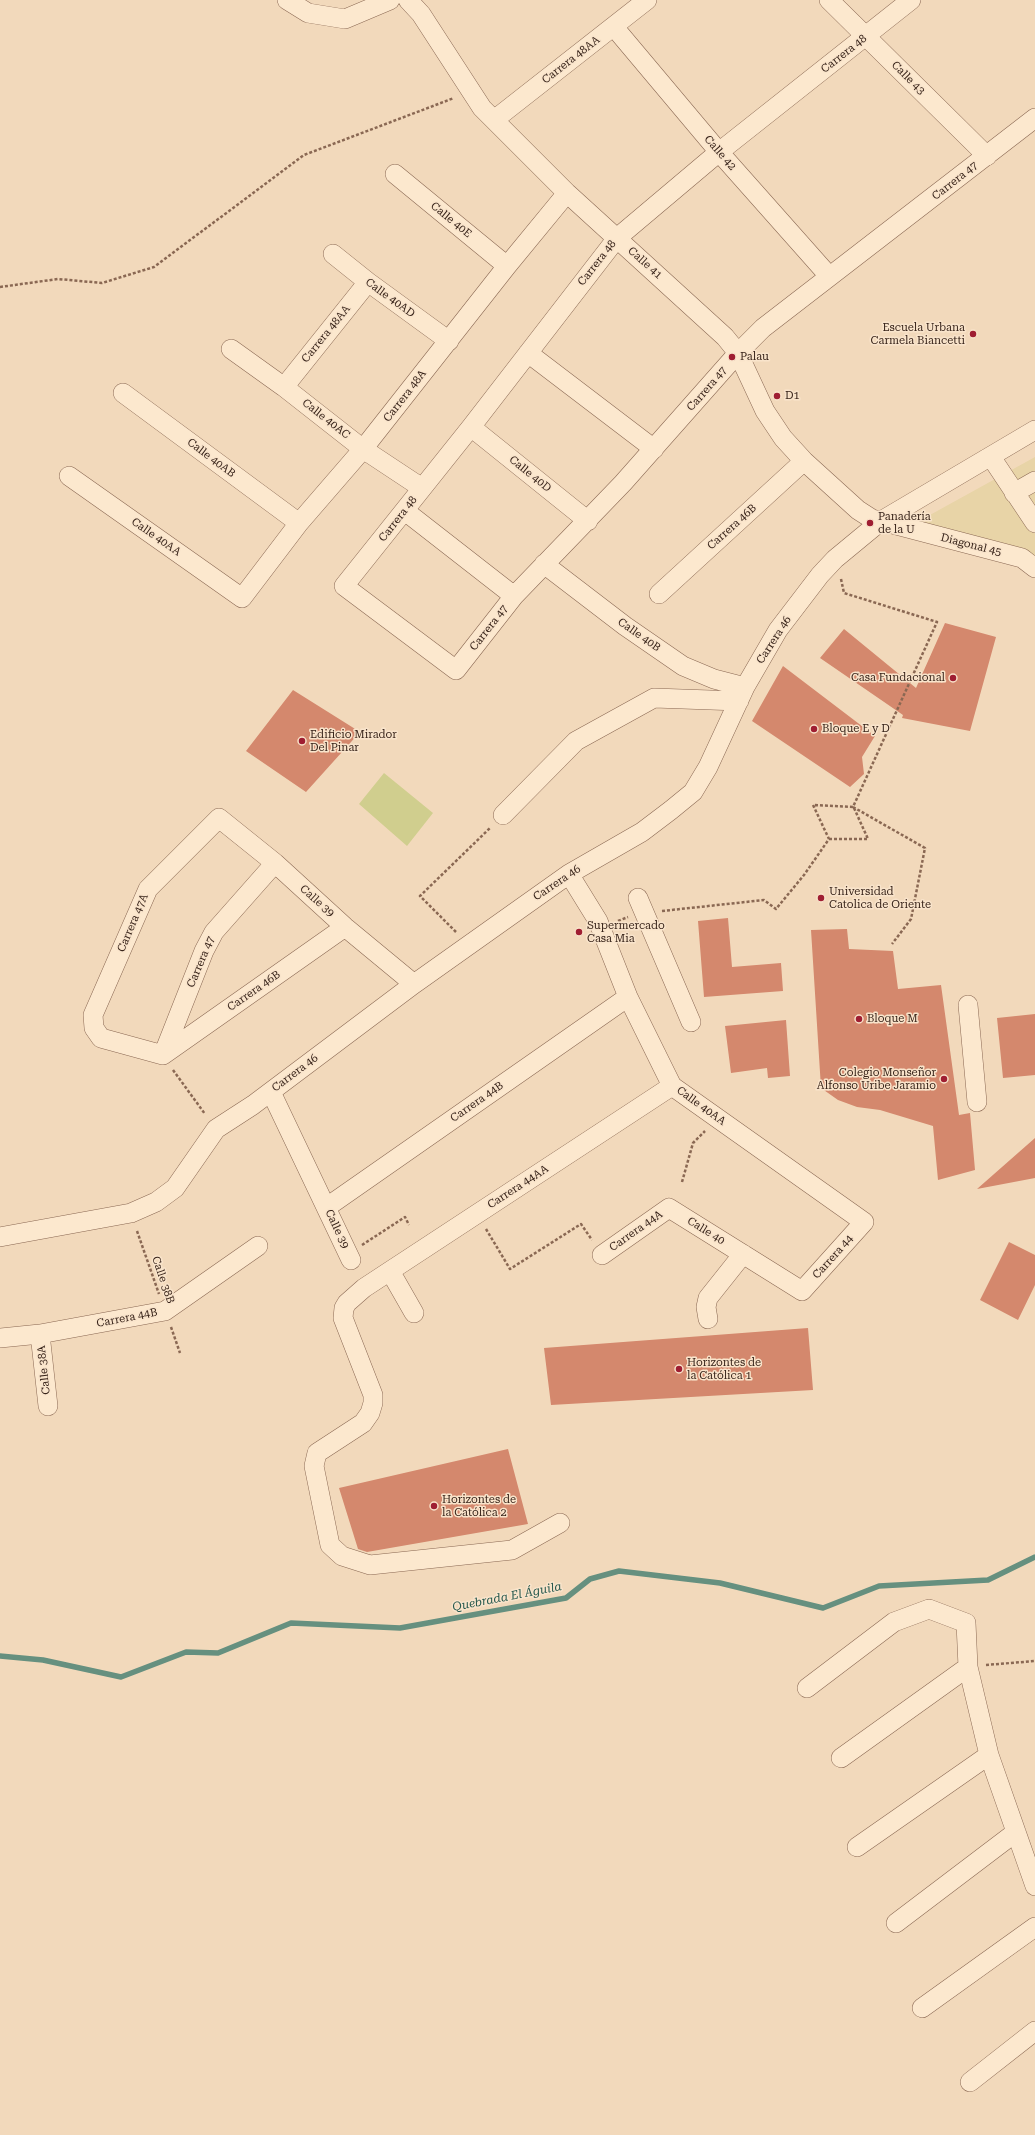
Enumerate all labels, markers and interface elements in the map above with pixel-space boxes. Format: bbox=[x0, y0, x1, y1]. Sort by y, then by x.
street label: Carrera 48 bbox=[819, 32, 869, 76]
street label: Carrera 48AA bbox=[539, 33, 603, 87]
street label: Calle 43 bbox=[889, 59, 927, 97]
street label: Calle 42 bbox=[701, 133, 739, 173]
street label: Carrera 47 bbox=[930, 159, 980, 203]
street label: Calle 40E bbox=[428, 200, 474, 240]
street label: Carrera 48 bbox=[575, 238, 619, 288]
street label: Calle 41 bbox=[625, 244, 665, 282]
street label: Calle 40AD bbox=[363, 276, 417, 320]
street label: Carrera 48AA bbox=[299, 303, 353, 365]
place label: Escuela Urbana Carmela Biancetti bbox=[871, 321, 965, 347]
marker: Escuela Urbana Carmela Biancetti bbox=[968, 329, 978, 339]
place label: Palau bbox=[740, 350, 769, 364]
marker: Palau bbox=[727, 352, 737, 362]
street label: Carrera 47 bbox=[684, 364, 730, 414]
street label: Carrera 48A bbox=[381, 368, 429, 424]
place label: D1 bbox=[785, 389, 800, 403]
marker: D1 bbox=[772, 391, 782, 401]
street label: Calle 40AC bbox=[299, 396, 353, 442]
street label: Calle 40AB bbox=[184, 436, 238, 480]
street label: Calle 40D bbox=[506, 453, 554, 495]
street label: Carrera 48 bbox=[376, 494, 420, 544]
street label: Carrera 46B bbox=[705, 501, 759, 553]
place label: Panadería de la U bbox=[878, 510, 931, 536]
street label: Calle 40AA bbox=[129, 515, 183, 559]
marker: Panadería de la U bbox=[865, 518, 875, 528]
street label: Diagonal 45 bbox=[939, 531, 1003, 559]
street label: Carrera 47 bbox=[467, 603, 511, 653]
street label: Carrera 46 bbox=[754, 614, 794, 666]
street label: Calle 40B bbox=[615, 615, 663, 655]
place label: Casa Fundacional bbox=[851, 671, 945, 685]
marker: Casa Fundacional bbox=[948, 673, 958, 683]
place label: Bloque E y D bbox=[822, 722, 890, 736]
marker: Bloque E y D bbox=[809, 724, 819, 734]
place label: Edificio Mirador Del Pinar bbox=[310, 728, 397, 754]
marker: Edificio Mirador Del Pinar bbox=[297, 736, 307, 746]
street label: Carrera 46 bbox=[531, 862, 583, 904]
street label: Calle 39 bbox=[297, 882, 337, 920]
place label: Universidad Catolica de Oriente bbox=[829, 885, 931, 911]
street label: Carrera 47A bbox=[115, 892, 151, 954]
marker: Universidad Catolica de Oriente bbox=[816, 893, 826, 903]
place label: Supermercado Casa Mia bbox=[587, 919, 665, 945]
marker: Supermercado Casa Mia bbox=[574, 927, 584, 937]
street label: Carrera 47 bbox=[184, 934, 218, 990]
street label: Carrera 46B bbox=[225, 968, 283, 1014]
place label: Bloque M bbox=[867, 1012, 918, 1026]
marker: Bloque M bbox=[854, 1014, 864, 1024]
street label: Carrera 46 bbox=[269, 1051, 321, 1095]
place label: Colegio Monseñor Alfonso Uribe Jaramio bbox=[817, 1066, 936, 1092]
marker: Colegio Monseñor Alfonso Uribe Jaramio bbox=[939, 1074, 949, 1084]
street label: Carrera 44B bbox=[448, 1079, 506, 1125]
street label: Calle 40AA bbox=[674, 1084, 728, 1128]
street label: Carrera 44AA bbox=[485, 1162, 551, 1212]
street label: Calle 39 bbox=[322, 1207, 352, 1251]
street label: Carrera 44A bbox=[607, 1208, 665, 1254]
street label: Calle 40 bbox=[685, 1214, 727, 1248]
street label: Carrera 44 bbox=[810, 1232, 856, 1282]
street label: Calle 38B bbox=[149, 1255, 177, 1305]
street label: Carrera 44B bbox=[95, 1306, 159, 1330]
street label: Calle 38A bbox=[35, 1345, 53, 1395]
place label: Horizontes de la Católica 1 bbox=[687, 1356, 761, 1382]
marker: Horizontes de la Católica 1 bbox=[674, 1364, 684, 1374]
place label: Horizontes de la Católica 2 bbox=[442, 1493, 516, 1519]
marker: Horizontes de la Católica 2 bbox=[429, 1501, 439, 1511]
water label: Quebrada El Águila bbox=[451, 1579, 563, 1615]

